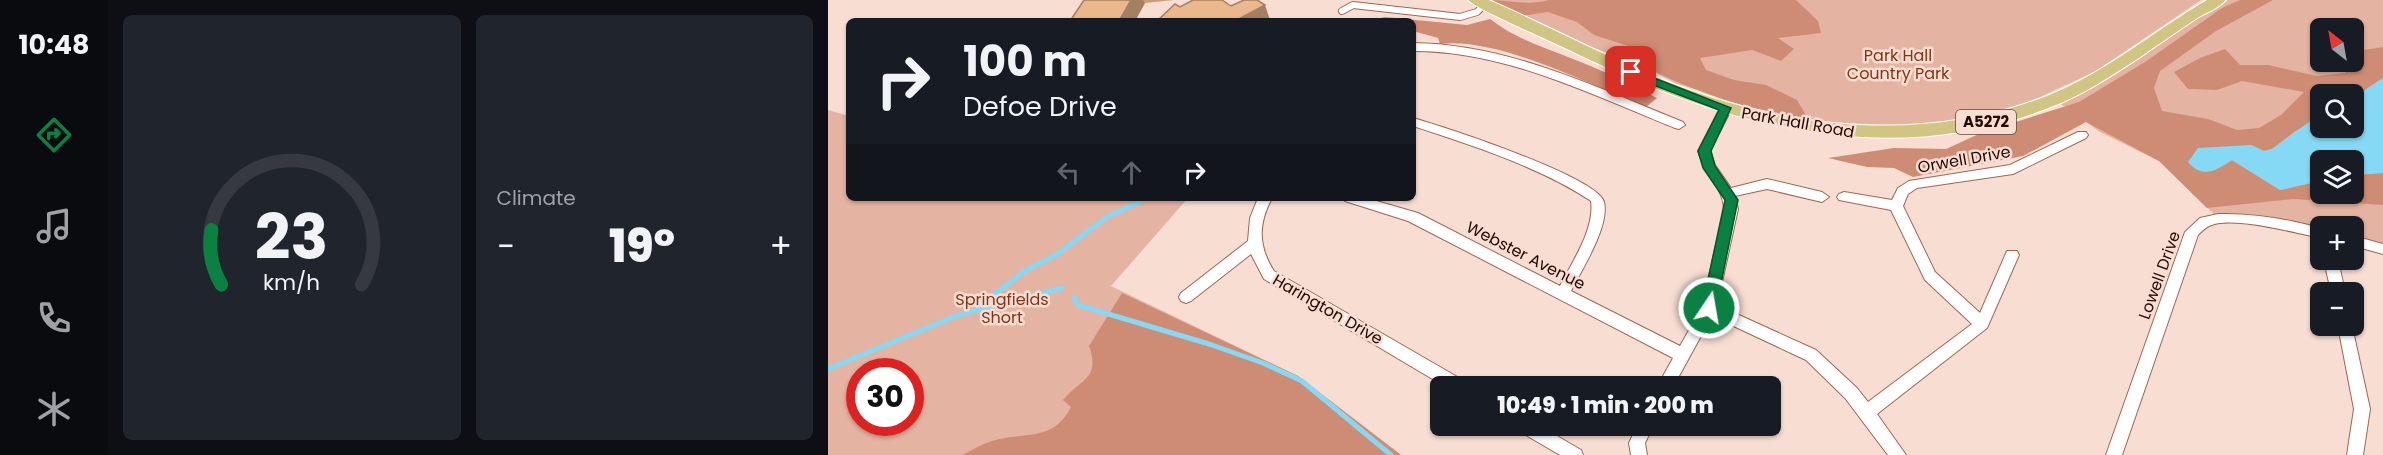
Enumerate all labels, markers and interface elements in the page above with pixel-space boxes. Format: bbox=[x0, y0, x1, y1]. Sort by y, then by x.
north arrow bbox=[2310, 18, 2364, 72]
map controls bbox=[2310, 18, 2364, 336]
text: 10:48 bbox=[18, 26, 90, 63]
text: 100 m bbox=[963, 32, 1087, 91]
icon: right bbox=[864, 42, 942, 120]
park label: Park Hall Country Park bbox=[1847, 44, 1950, 85]
pin bbox=[1605, 46, 1656, 97]
icon: arrive bbox=[1614, 55, 1647, 88]
button: search bbox=[2310, 84, 2364, 138]
text: Defoe Drive bbox=[963, 88, 1117, 125]
street label: Park Hall Road bbox=[1740, 101, 1856, 144]
road number: A5272 bbox=[1956, 110, 2016, 134]
icon: directions bbox=[33, 114, 75, 156]
street label: Orwell Drive bbox=[1916, 140, 2012, 179]
button: layers bbox=[2310, 150, 2364, 204]
icon: left bbox=[1052, 156, 1085, 189]
icon: ahead bbox=[1115, 156, 1148, 189]
icon: right bbox=[1178, 156, 1211, 189]
text: Climate bbox=[497, 184, 576, 212]
text: 23 bbox=[255, 193, 328, 281]
icon: music bbox=[33, 205, 75, 247]
text: 19° bbox=[609, 215, 675, 278]
street label: Webster Avenue bbox=[1462, 216, 1589, 295]
button: + bbox=[2310, 216, 2364, 270]
text: − bbox=[497, 223, 515, 270]
text: + bbox=[769, 223, 792, 270]
street label: Lowell Drive bbox=[2133, 228, 2186, 323]
text: km/h bbox=[263, 267, 320, 298]
street label: Harington Drive bbox=[1269, 269, 1387, 350]
position arrow bbox=[1677, 276, 1741, 340]
button: − bbox=[2310, 282, 2364, 336]
park label: Springfields Short bbox=[955, 288, 1049, 329]
icon: phone bbox=[33, 297, 75, 339]
speed limit sign: 30 bbox=[846, 358, 924, 436]
icon: climate bbox=[33, 388, 75, 430]
text: 10:49 · 1 min · 200 m bbox=[1497, 390, 1714, 421]

